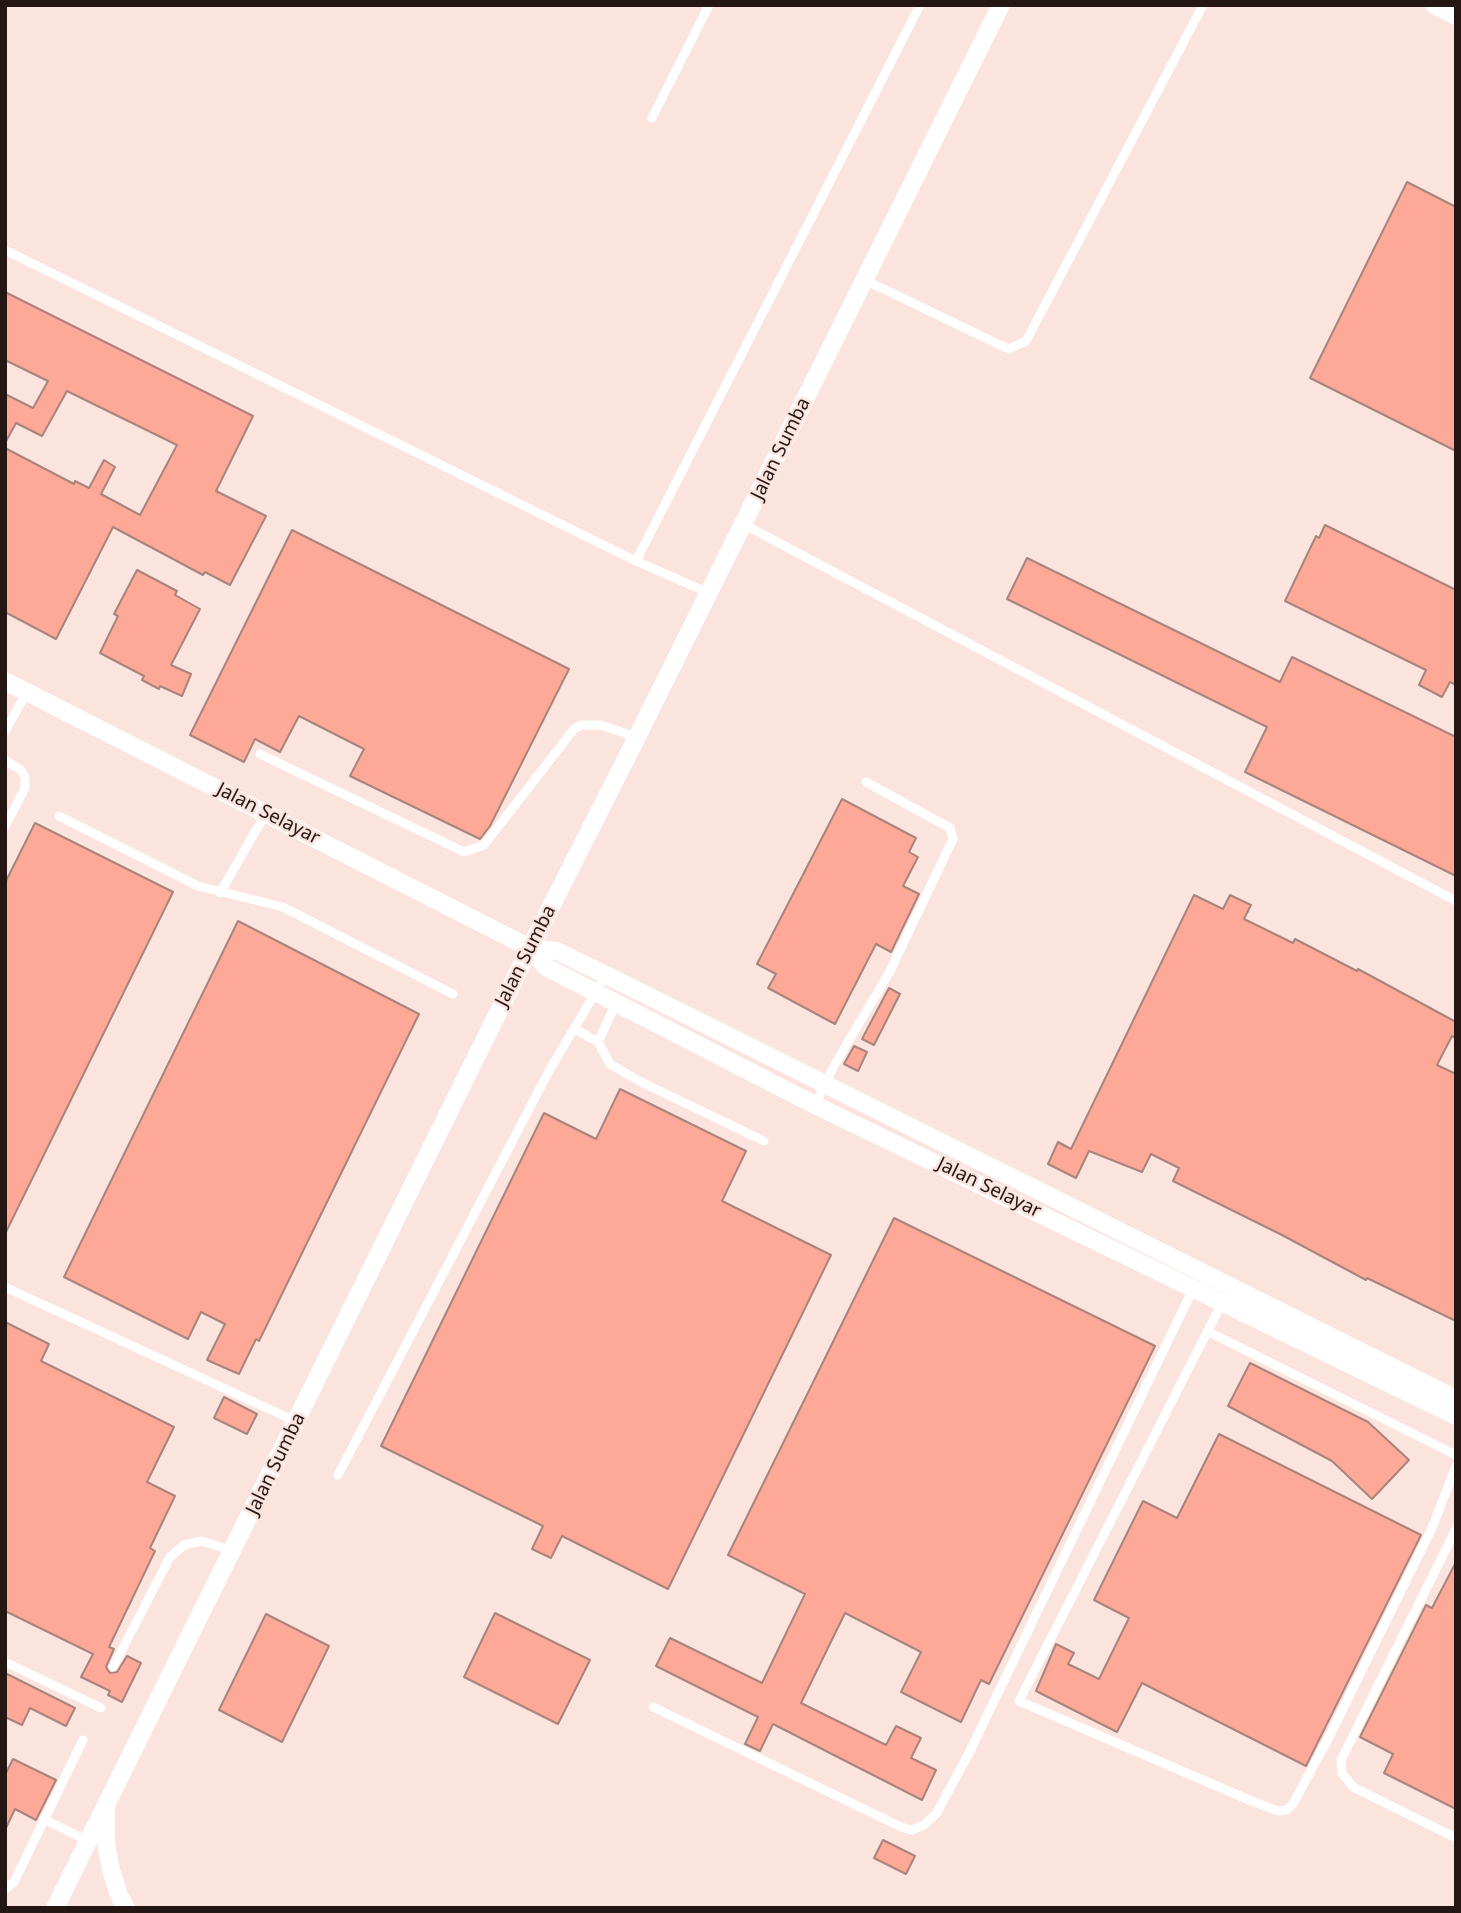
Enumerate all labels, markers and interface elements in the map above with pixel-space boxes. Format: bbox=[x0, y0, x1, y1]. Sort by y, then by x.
street label: Jalan Sumba bbox=[747, 394, 815, 504]
street label: Jalan Selayar bbox=[212, 778, 324, 850]
street label: Jalan Sumba bbox=[491, 902, 561, 1010]
street label: Jalan Selayar bbox=[933, 1153, 1045, 1223]
street label: Jalan Sumba bbox=[242, 1409, 310, 1519]

